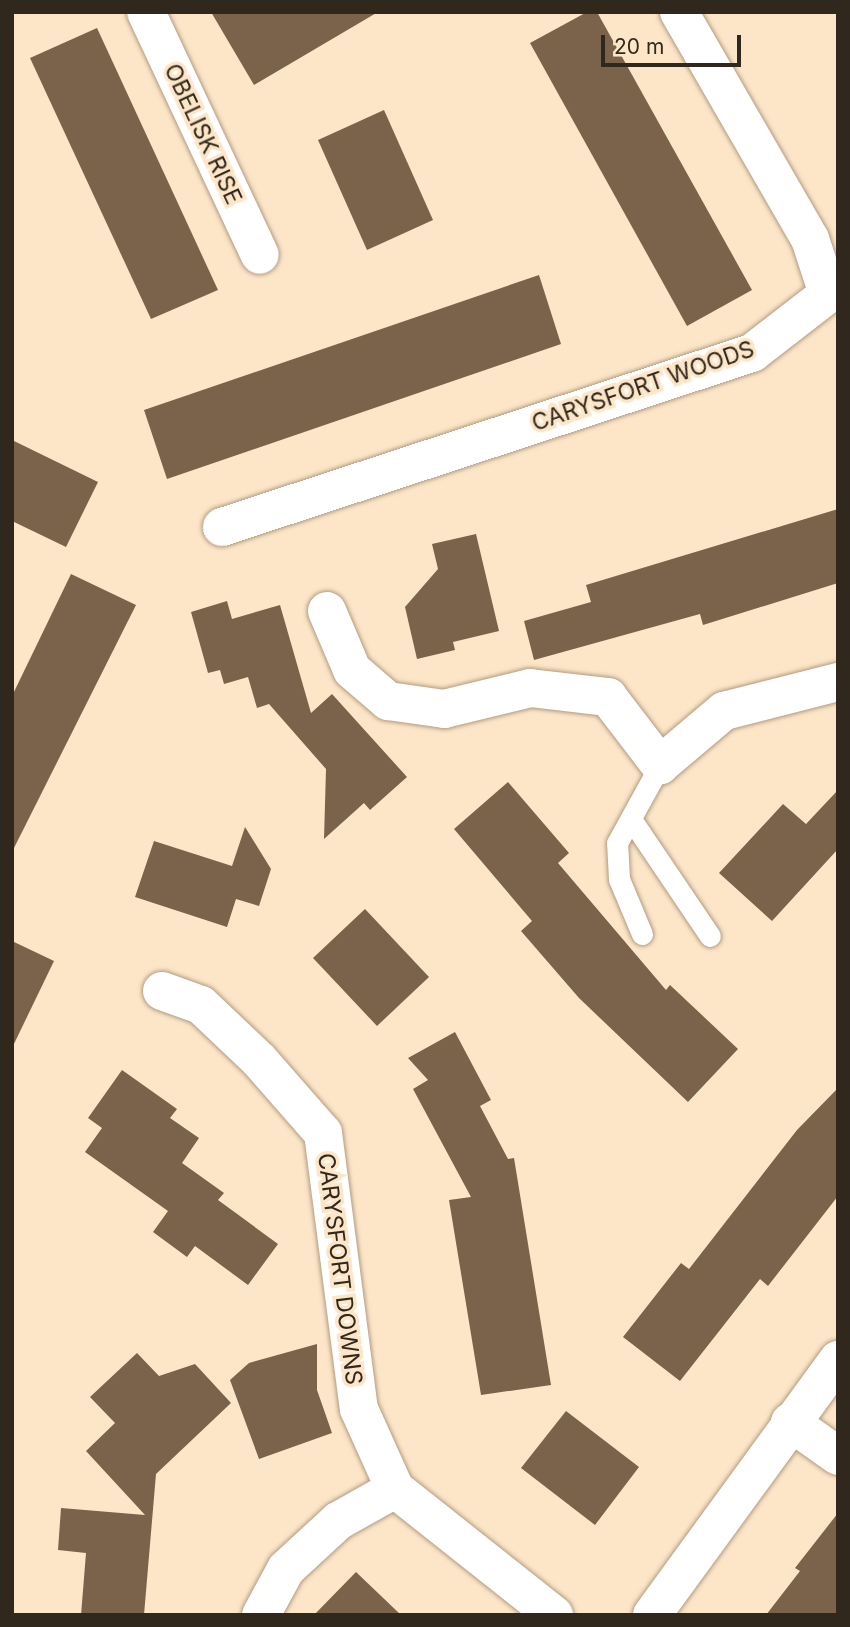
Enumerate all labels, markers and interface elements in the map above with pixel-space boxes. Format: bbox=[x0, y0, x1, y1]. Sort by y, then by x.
scale bar bbox=[605, 21, 745, 65]
text: 20 m bbox=[614, 34, 664, 59]
street label: OBELISK RISE bbox=[158, 59, 248, 209]
street label: CARYSFORT WOODS bbox=[528, 335, 758, 437]
street label: CARYSFORT DOWNS bbox=[312, 1152, 368, 1386]

